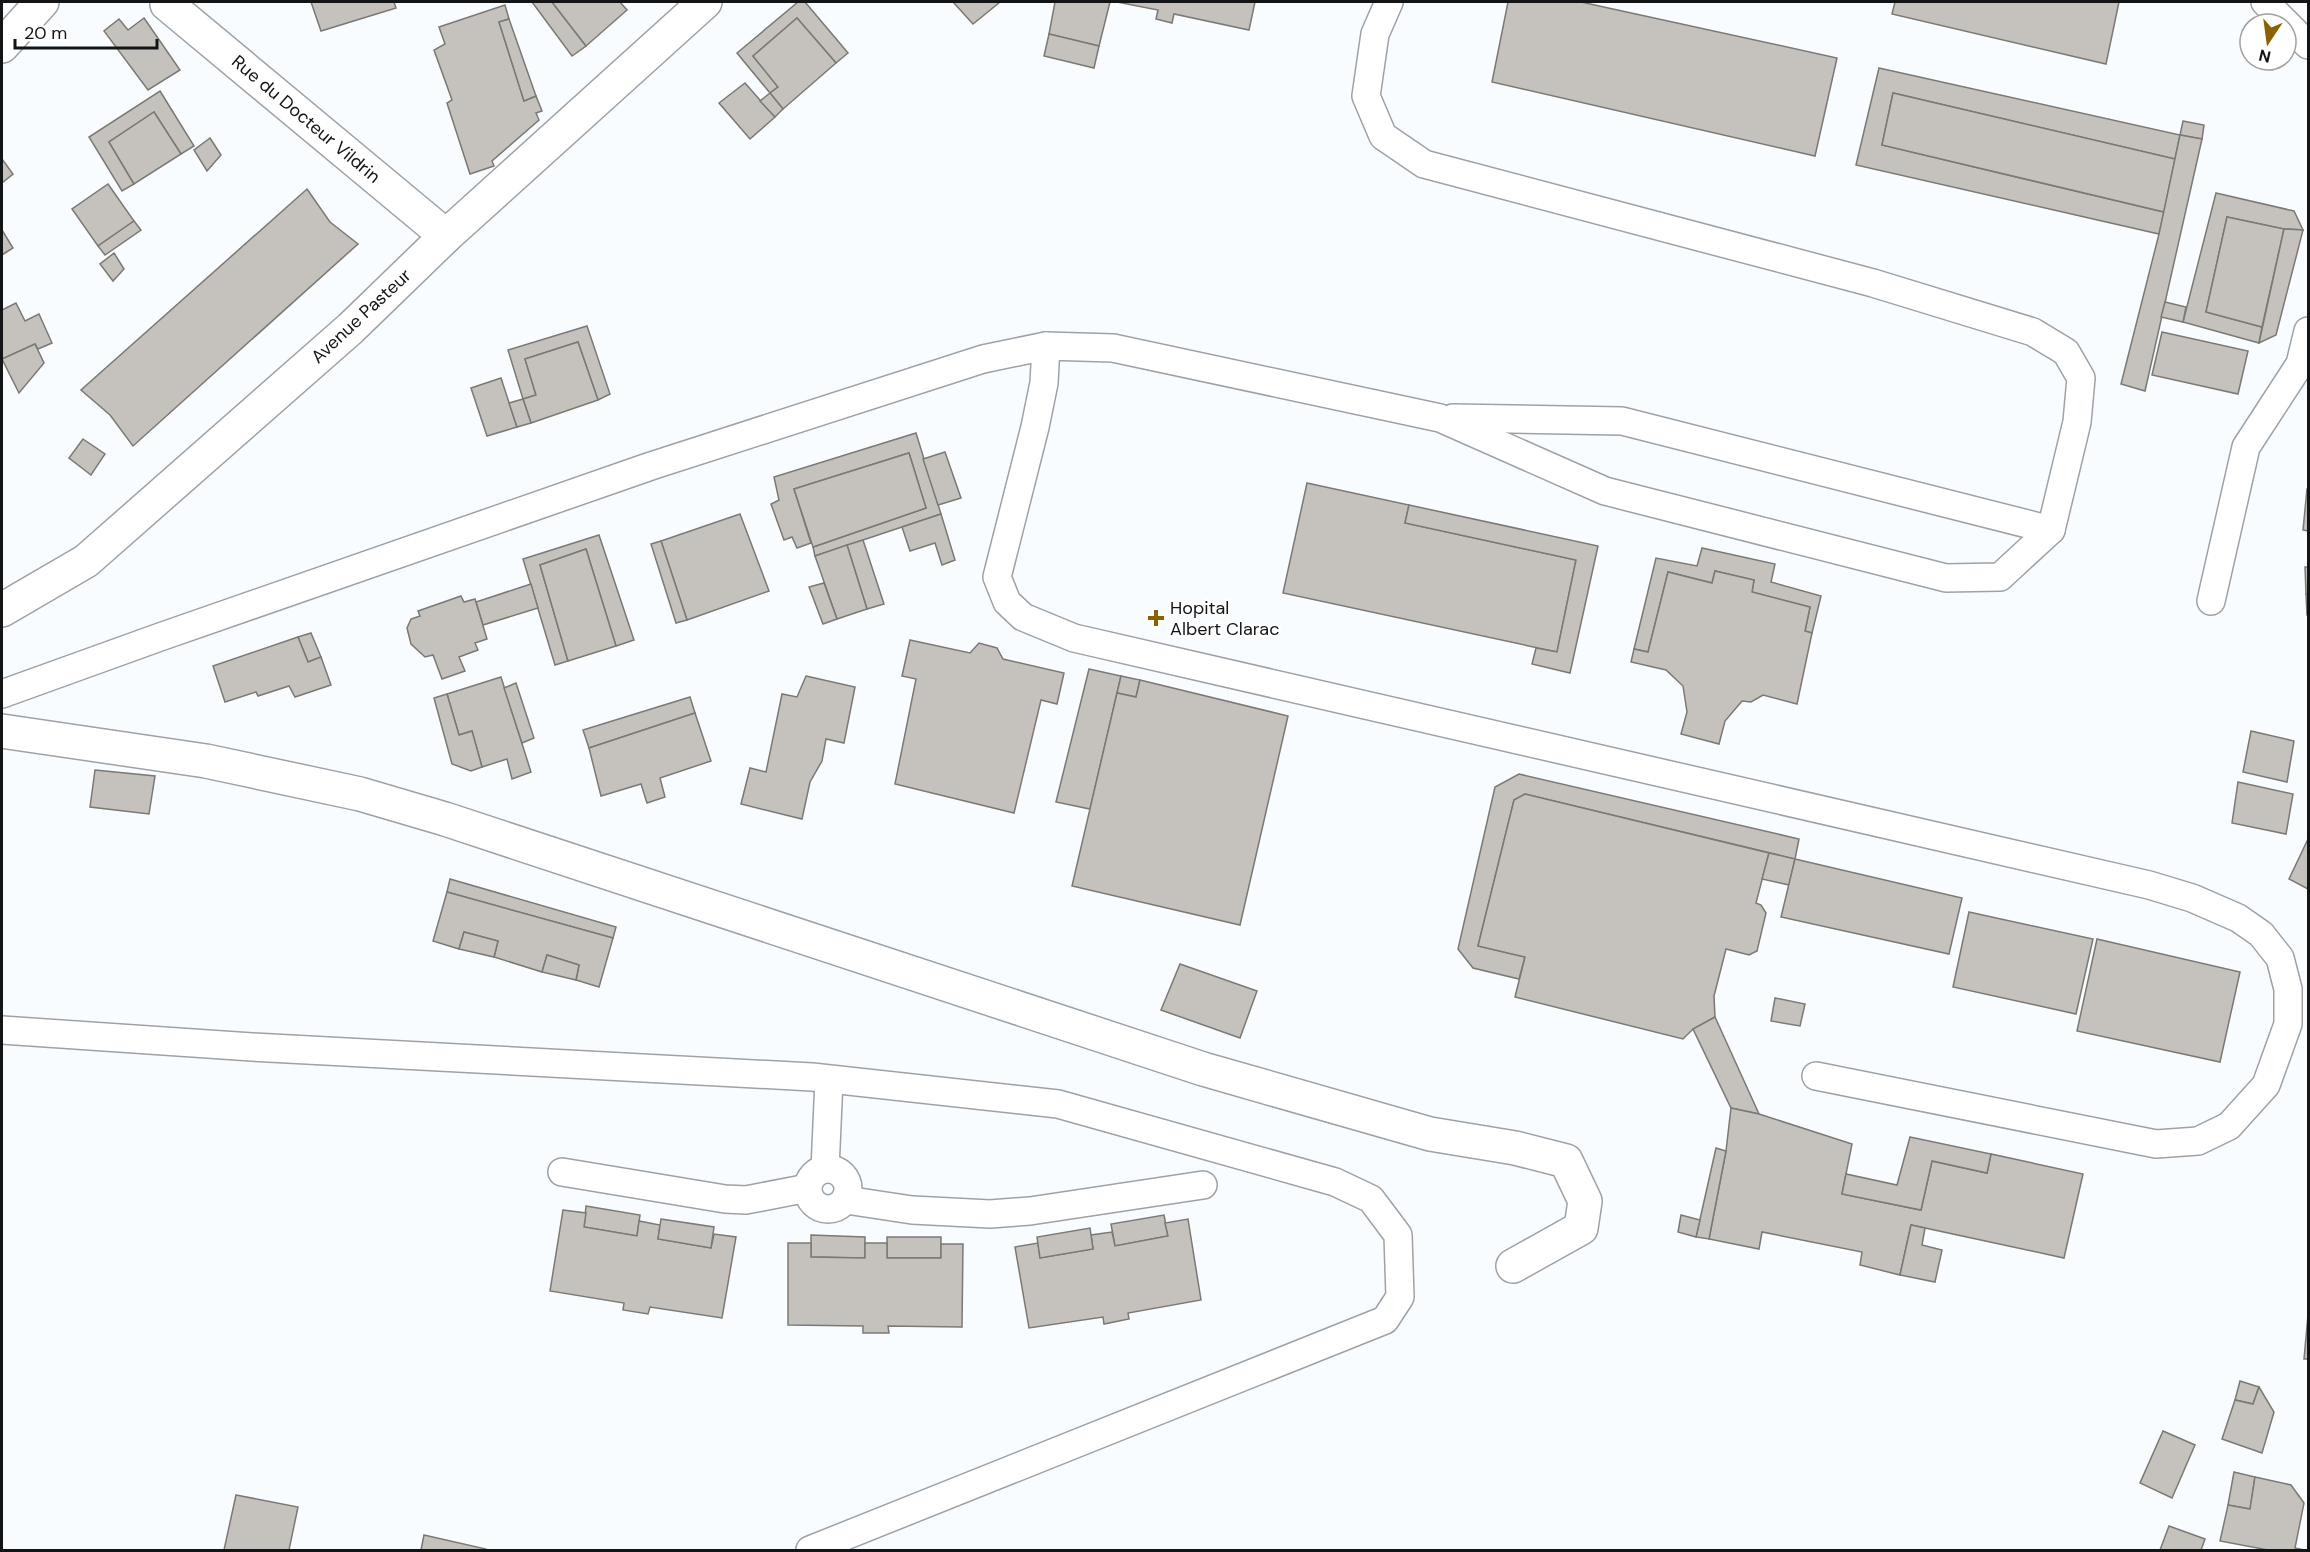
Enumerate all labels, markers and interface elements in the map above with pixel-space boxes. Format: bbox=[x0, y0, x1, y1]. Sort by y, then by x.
scale bar bbox=[15, 12, 158, 50]
north arrow bbox=[2238, 12, 2298, 72]
text: 20 m bbox=[24, 21, 67, 45]
text: N bbox=[2257, 45, 2273, 68]
street label: Rue du Docteur Vildrin bbox=[227, 50, 385, 188]
street label: Avenue Pasteur bbox=[306, 263, 416, 369]
place label: Hopital Albert Clarac bbox=[1170, 596, 1279, 641]
marker: Hopital Albert Clarac bbox=[1147, 609, 1165, 627]

